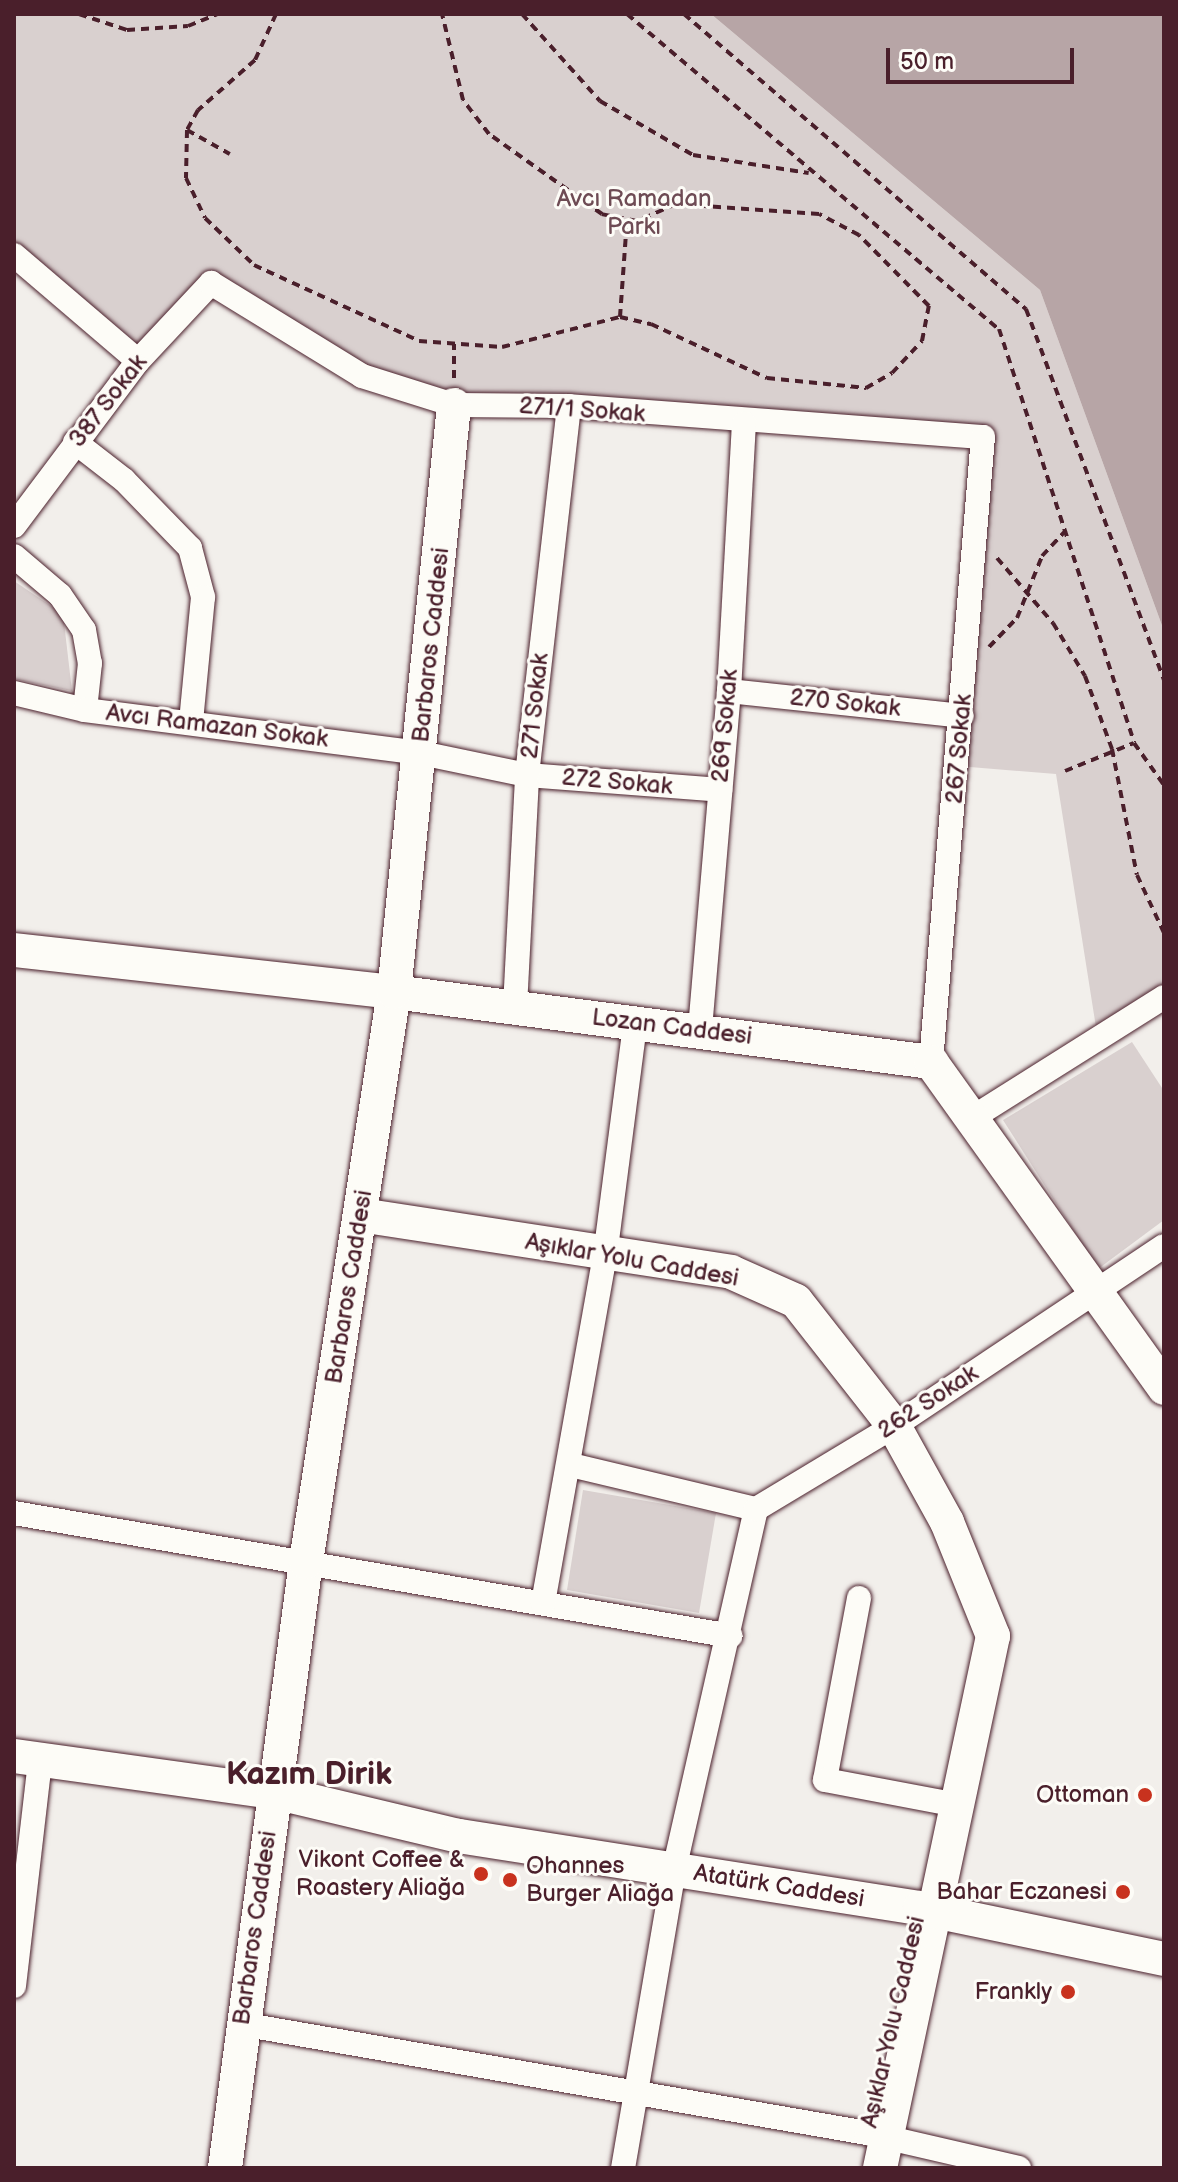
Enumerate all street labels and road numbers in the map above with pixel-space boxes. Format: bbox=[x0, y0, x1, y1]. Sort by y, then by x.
street label: 387 Sokak bbox=[62, 348, 154, 454]
street label: 271/1 Sokak bbox=[518, 391, 646, 429]
street label: Barbaros Caddesi bbox=[406, 546, 456, 744]
street label: 271 Sokak bbox=[515, 652, 555, 760]
street label: 269 Sokak bbox=[706, 668, 744, 784]
street label: 270 Sokak bbox=[788, 683, 902, 723]
street label: 267 Sokak bbox=[940, 692, 978, 806]
street label: Avcı Ramazan Sokak bbox=[104, 698, 330, 754]
street label: 272 Sokak bbox=[560, 763, 674, 801]
street label: Lozan Caddesi bbox=[590, 1003, 754, 1051]
street label: Barbaros Caddesi bbox=[319, 1188, 379, 1386]
street label: Aşıklar Yolu Caddesi bbox=[522, 1227, 742, 1293]
street label: 262 Sokak bbox=[872, 1359, 984, 1445]
street label: Barbaros Caddesi bbox=[227, 1829, 283, 2027]
street label: Atatürk Caddesi bbox=[692, 1858, 866, 1914]
street label: Aşıklar Yolu Caddesi bbox=[854, 1913, 932, 2131]

